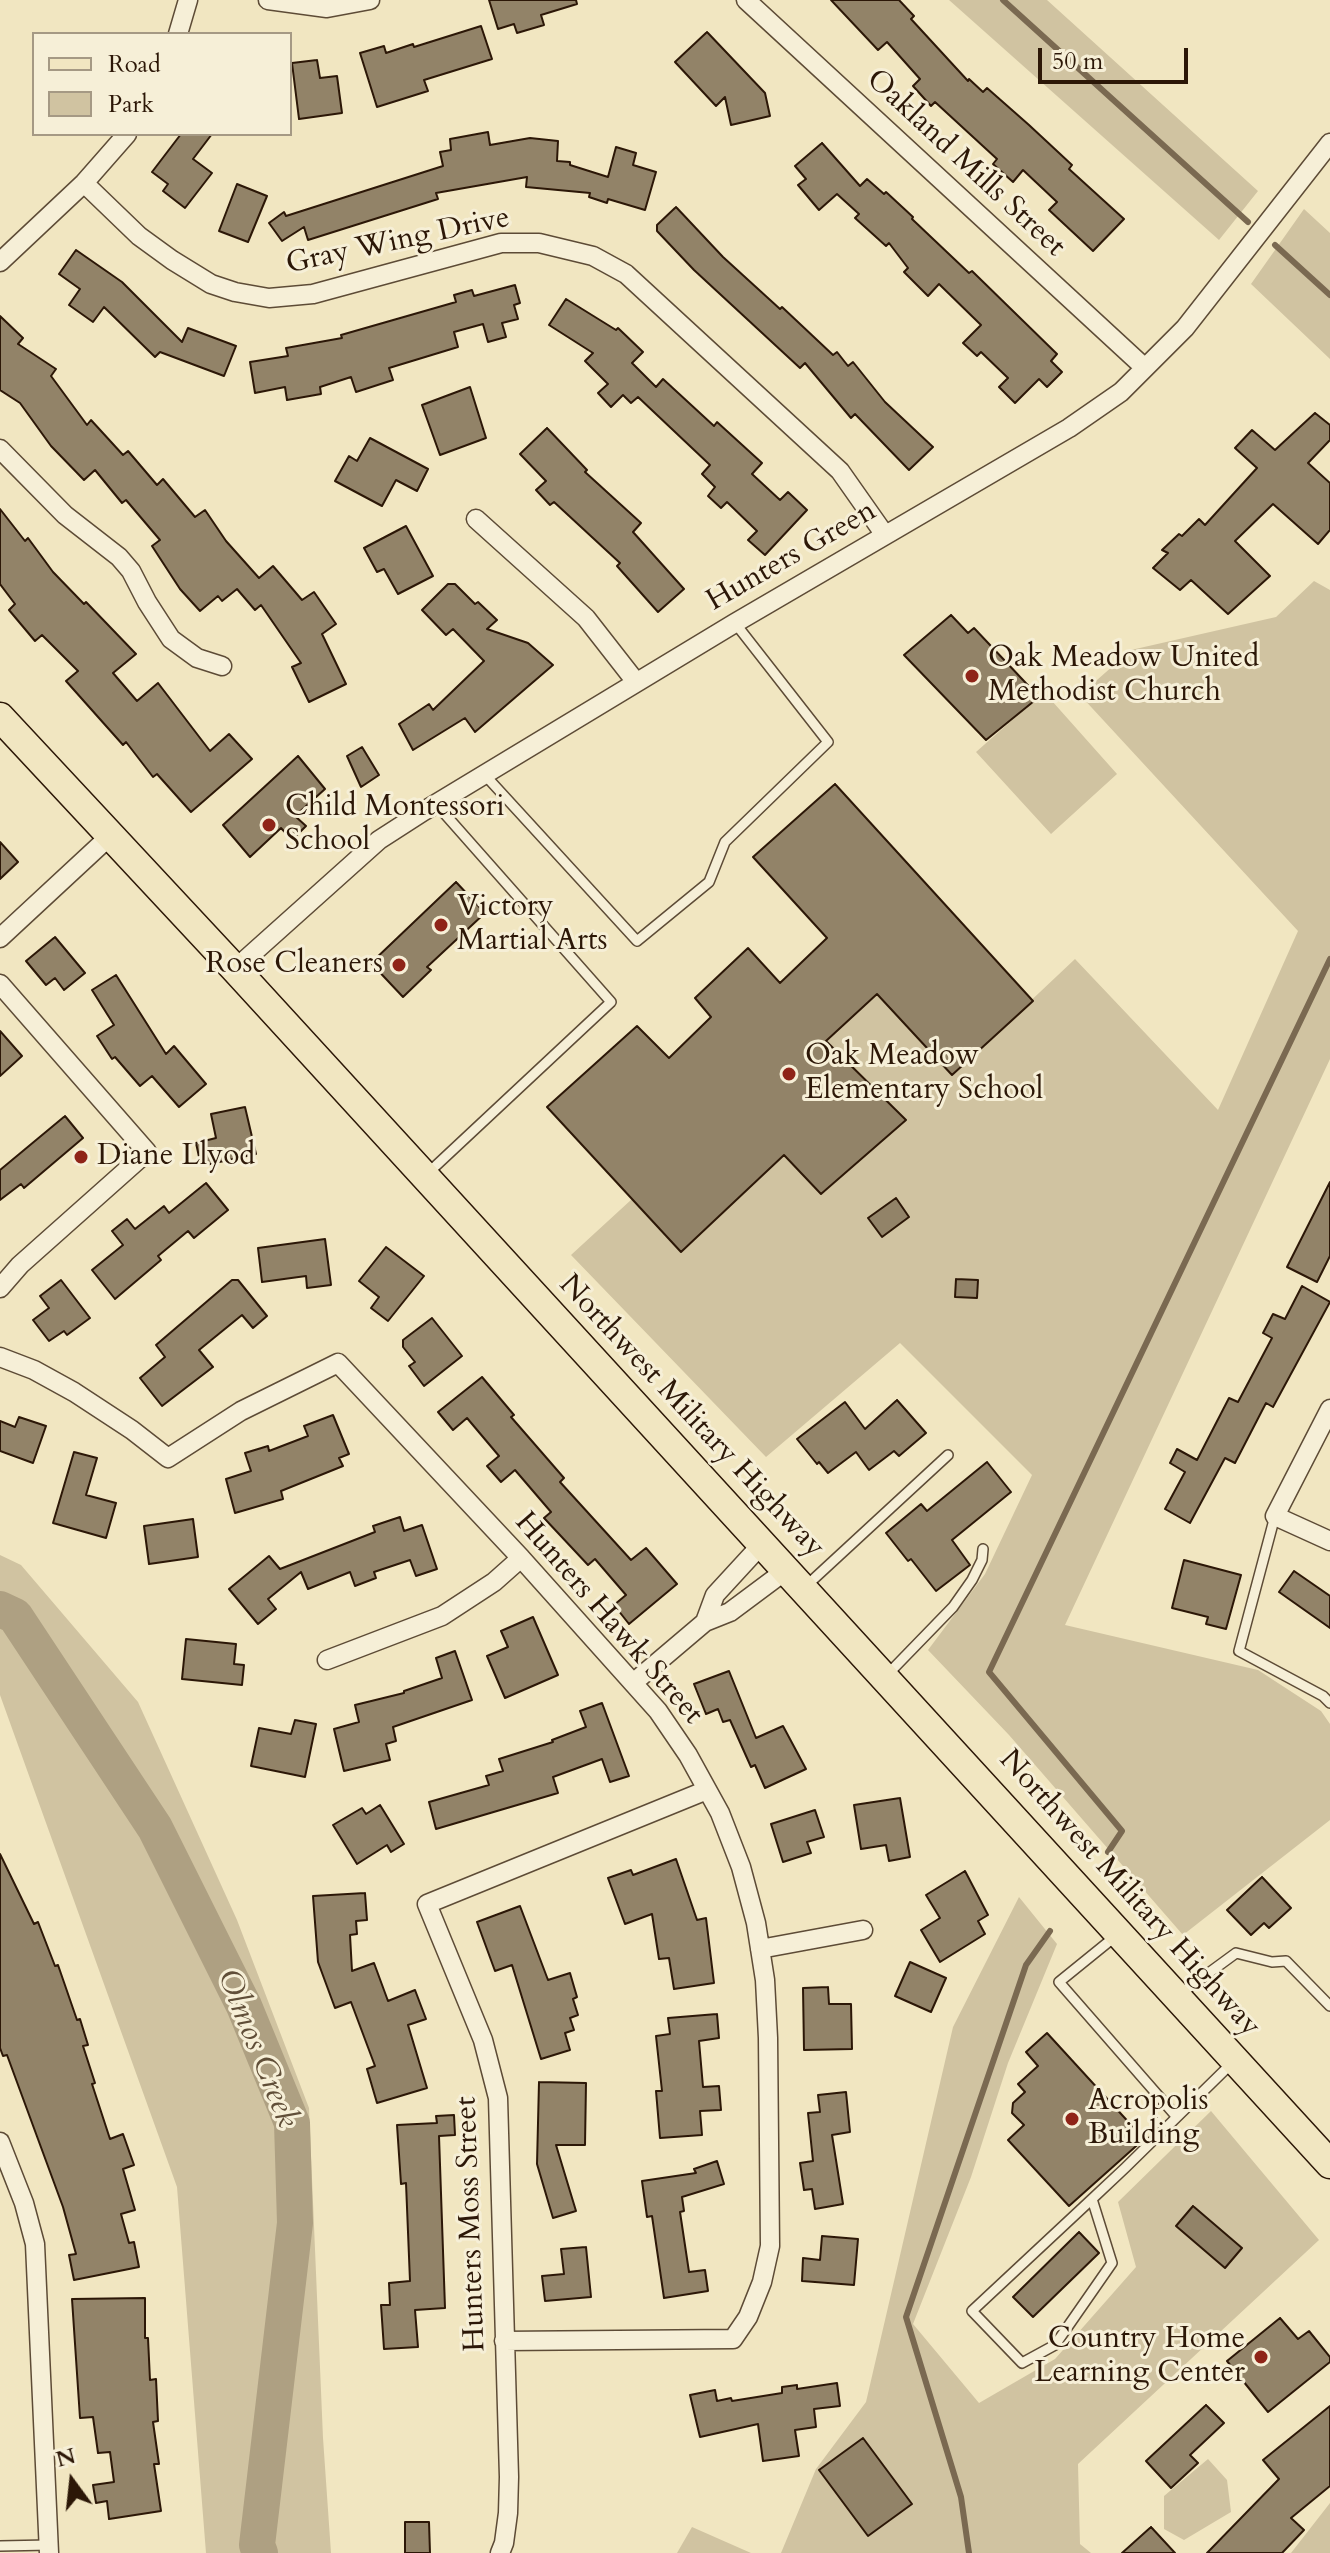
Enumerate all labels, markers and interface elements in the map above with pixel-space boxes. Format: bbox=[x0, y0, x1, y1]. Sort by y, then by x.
legend bbox=[32, 32, 292, 136]
scale bar bbox=[1042, 32, 1192, 82]
text: 50 m bbox=[1052, 45, 1103, 78]
text: Road bbox=[108, 48, 161, 81]
street label: Oakland Mills Street bbox=[858, 63, 1072, 265]
text: Park bbox=[108, 88, 154, 121]
street label: Gray Wing Drive bbox=[283, 201, 513, 283]
street label: Hunters Green bbox=[701, 494, 883, 620]
place label: Oak Meadow United Methodist Church bbox=[988, 641, 1259, 712]
marker: Oak Meadow United Methodist Church bbox=[963, 667, 981, 685]
place label: Child Montessori School bbox=[285, 790, 505, 860]
marker: Child Montessori School bbox=[260, 816, 278, 834]
place label: Victory Martial Arts bbox=[457, 890, 608, 960]
marker: Victory Martial Arts bbox=[432, 916, 450, 934]
place label: Rose Cleaners bbox=[205, 947, 383, 983]
marker: Rose Cleaners bbox=[390, 956, 408, 974]
place label: Oak Meadow Elementary School bbox=[805, 1039, 1043, 1110]
marker: Oak Meadow Elementary School bbox=[780, 1065, 798, 1083]
place label: Diane Llyod bbox=[97, 1139, 255, 1175]
marker: Diane Llyod bbox=[72, 1148, 90, 1166]
street label: Northwest Military Highway bbox=[550, 1268, 832, 1566]
street label: Hunters Hawk Street bbox=[506, 1506, 710, 1732]
street label: Northwest Military Highway bbox=[991, 1743, 1267, 2045]
water label: Olmos Creek bbox=[207, 1964, 305, 2134]
place label: Acropolis Building bbox=[1088, 2084, 1208, 2154]
street label: Hunters Moss Street bbox=[450, 2096, 494, 2352]
marker: Acropolis Building bbox=[1063, 2110, 1081, 2128]
place label: Country Home Learning Center bbox=[1034, 2322, 1245, 2392]
marker: Country Home Learning Center bbox=[1252, 2348, 1270, 2366]
north arrow bbox=[32, 2441, 112, 2521]
text: N bbox=[53, 2441, 79, 2475]

